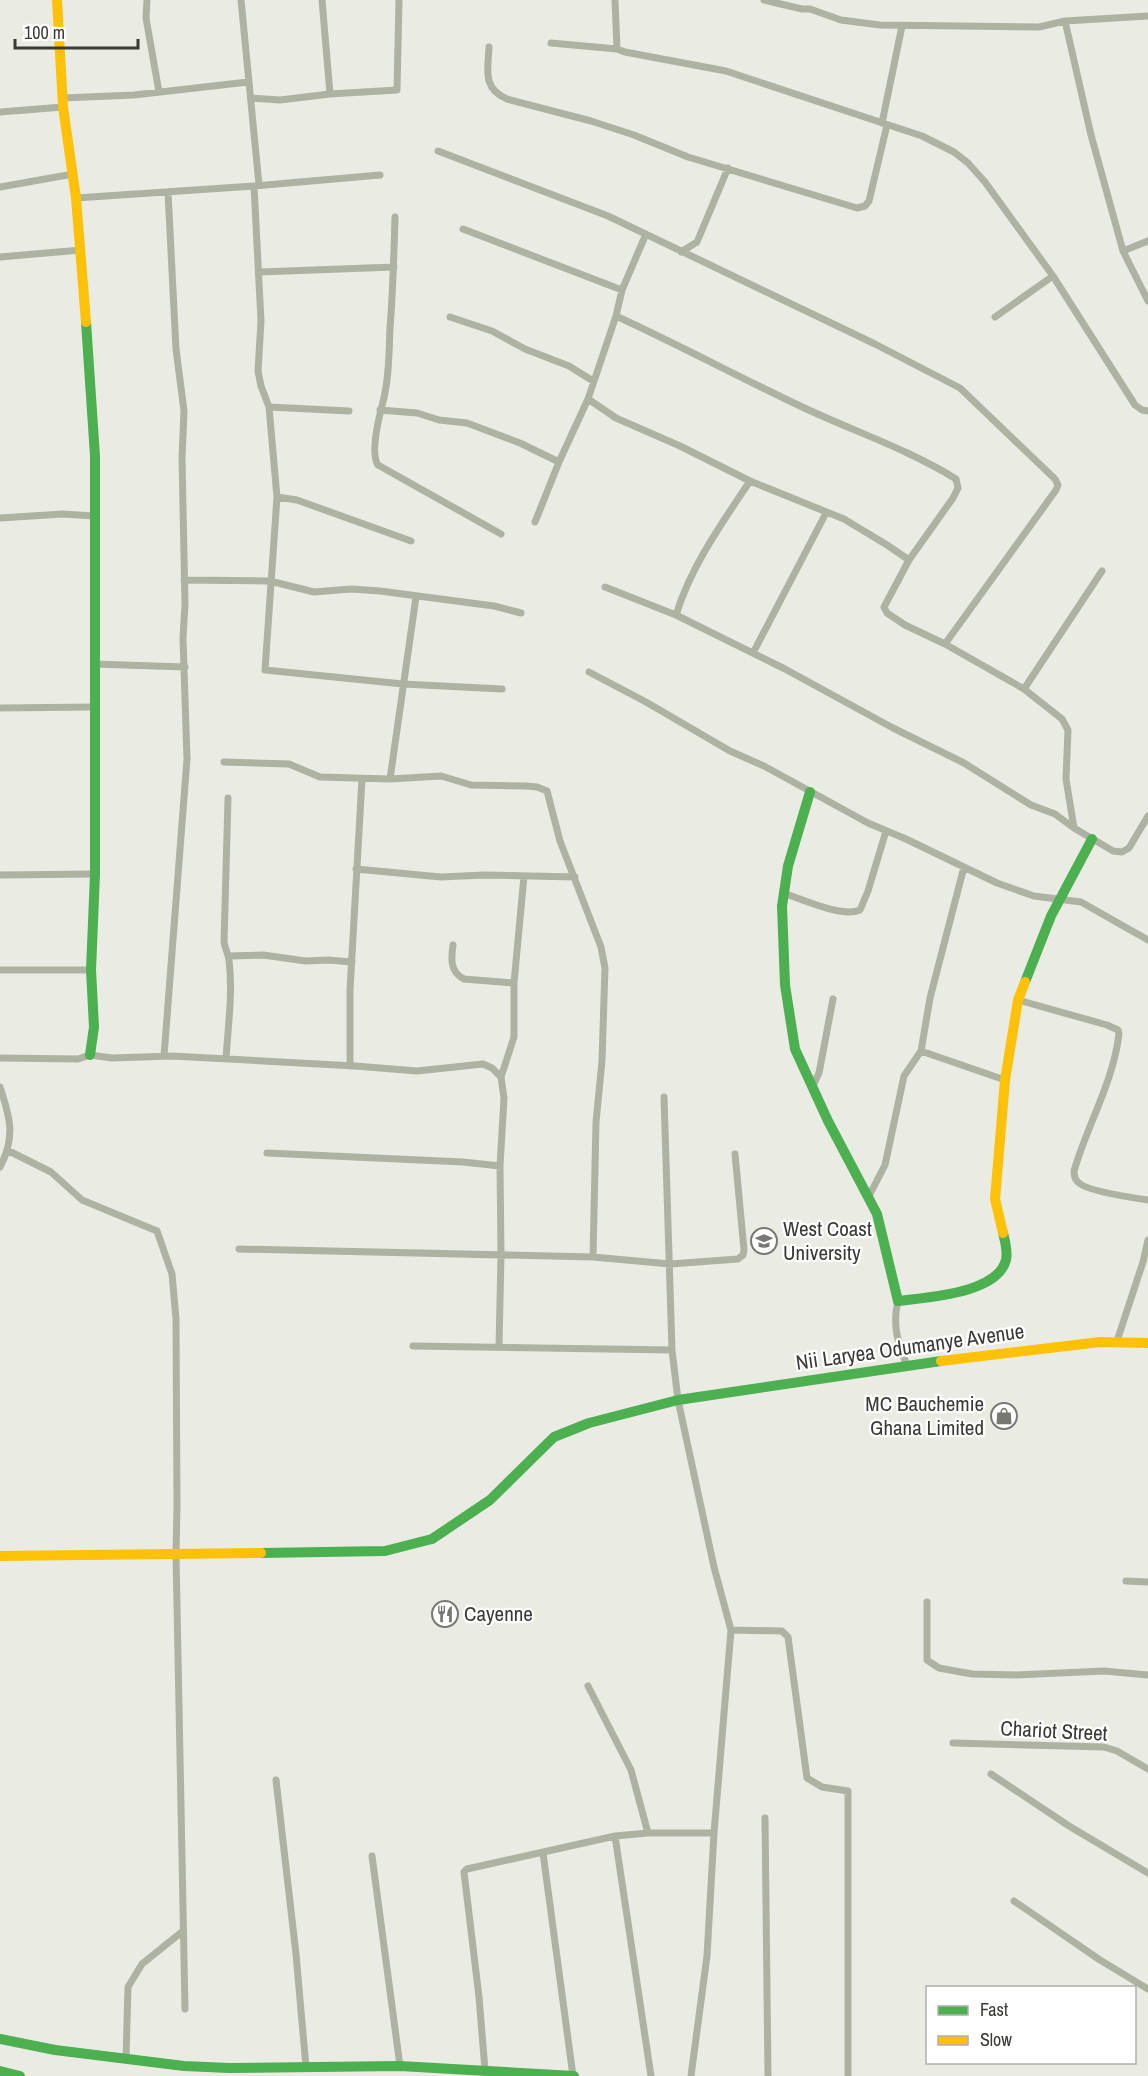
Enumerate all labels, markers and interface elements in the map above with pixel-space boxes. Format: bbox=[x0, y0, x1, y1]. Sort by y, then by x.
scale bar bbox=[15, 12, 138, 50]
text: 100 m bbox=[24, 20, 65, 45]
place label: West Coast University bbox=[783, 1214, 872, 1267]
school or university icon: West Coast University bbox=[749, 1226, 779, 1256]
street label: Nii Laryea Odumanye Avenue bbox=[794, 1316, 1026, 1377]
place label: MC Bauchemie Ghana Limited bbox=[865, 1389, 984, 1442]
shop icon: MC Bauchemie Ghana Limited bbox=[989, 1401, 1019, 1431]
restaurant icon: Cayenne bbox=[430, 1599, 460, 1629]
place label: Cayenne bbox=[464, 1599, 533, 1628]
street label: Chariot Street bbox=[1000, 1713, 1109, 1748]
legend bbox=[926, 1986, 1136, 2064]
text: Fast bbox=[980, 1997, 1008, 2022]
text: Slow bbox=[980, 2027, 1012, 2052]

